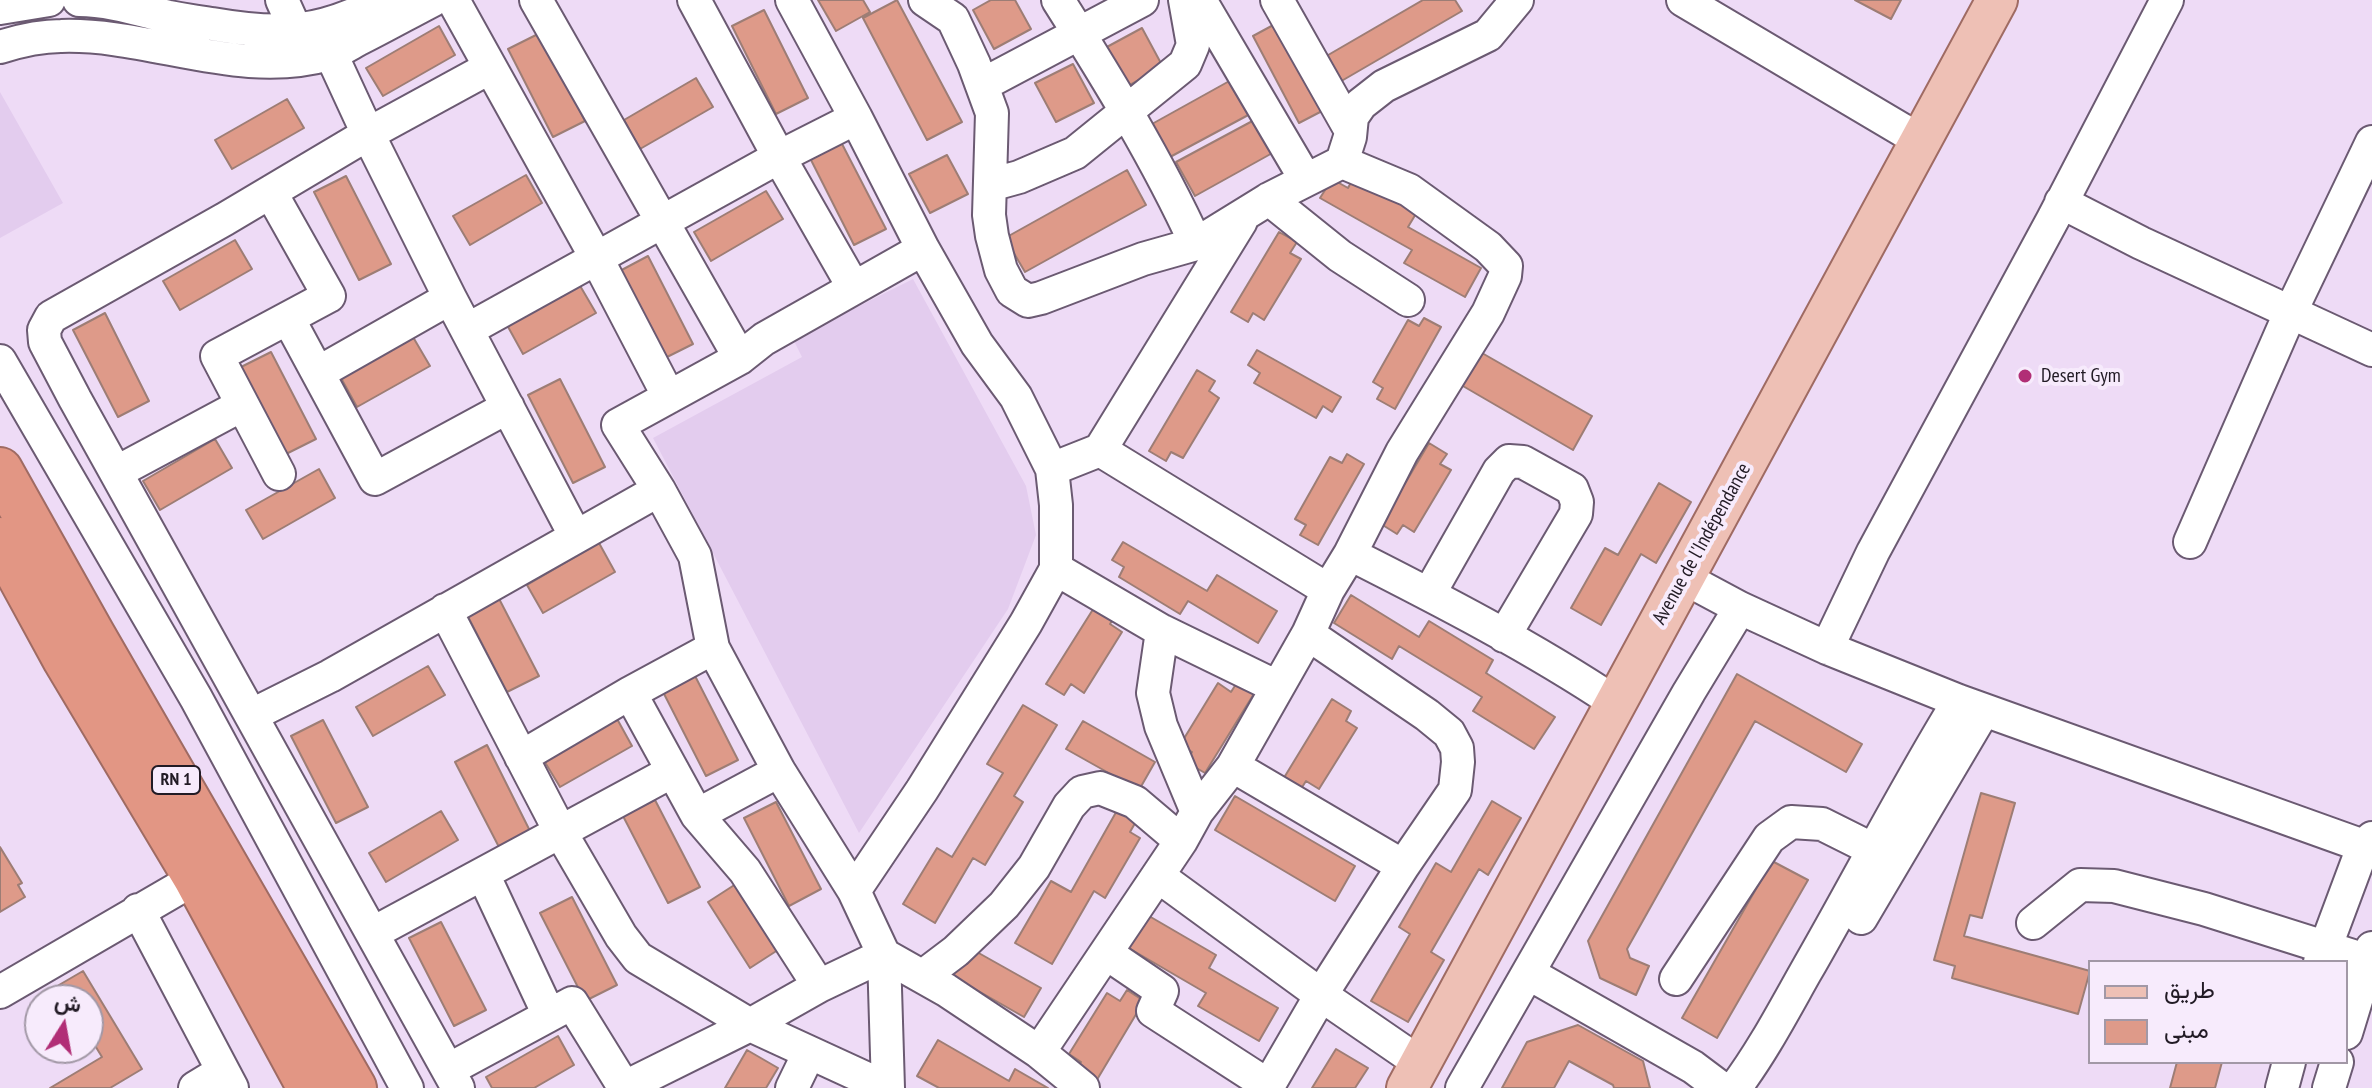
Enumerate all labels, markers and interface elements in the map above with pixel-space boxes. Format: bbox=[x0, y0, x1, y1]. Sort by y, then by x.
place label: Desert Gym bbox=[2041, 364, 2121, 388]
marker: Desert Gym bbox=[2016, 367, 2034, 385]
street label: Avenue de l'Indépendance bbox=[1648, 459, 1756, 629]
road number: RN 1 bbox=[152, 766, 200, 794]
legend bbox=[2088, 960, 2348, 1064]
text: طريق bbox=[2164, 974, 2215, 1005]
north arrow bbox=[24, 984, 104, 1064]
text: ش bbox=[53, 986, 84, 1019]
text: مبنى bbox=[2164, 1014, 2209, 1045]

